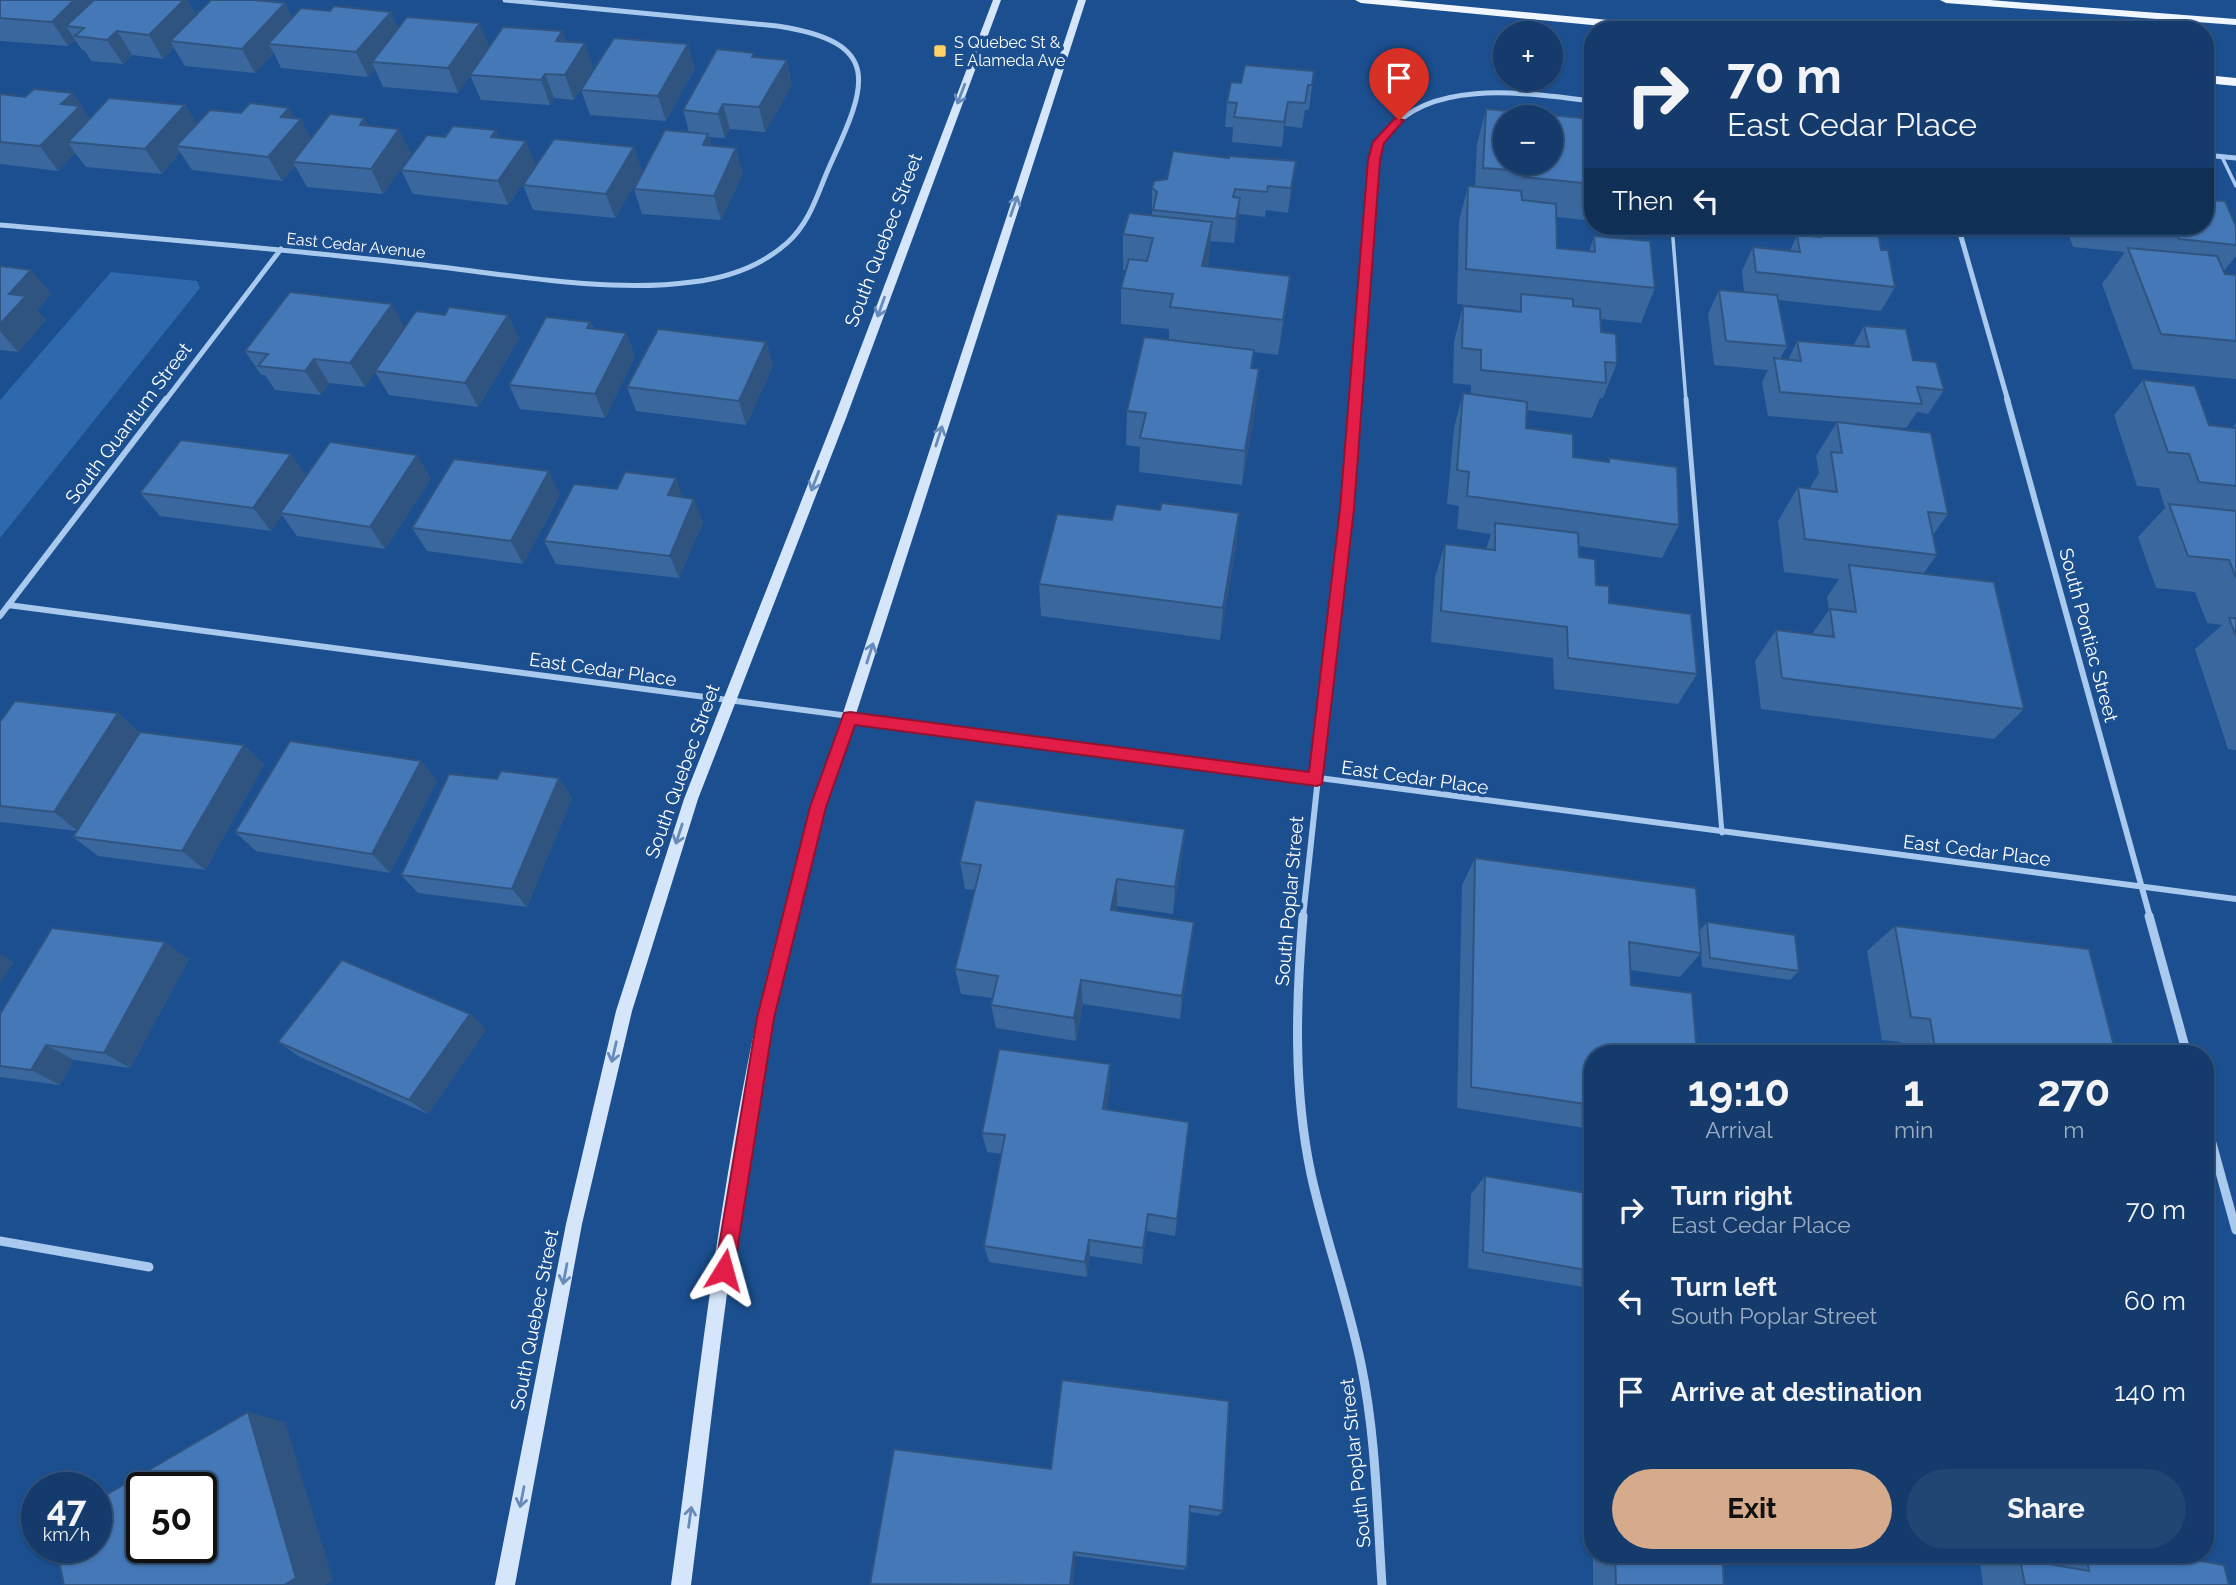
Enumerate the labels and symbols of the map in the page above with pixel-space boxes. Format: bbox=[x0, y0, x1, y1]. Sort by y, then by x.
place label: S Quebec St & E Alameda Ave bbox=[954, 33, 1066, 70]
marker: S Quebec St & E Alameda Ave bbox=[932, 43, 948, 59]
pin bbox=[1369, 48, 1429, 120]
one-way arrow bbox=[954, 83, 967, 105]
street label: South Quebec Street bbox=[840, 150, 926, 330]
one-way arrow bbox=[1009, 196, 1021, 218]
street label: East Cedar Avenue bbox=[286, 229, 426, 262]
one-way arrow bbox=[873, 295, 886, 317]
street label: South Quantum Street bbox=[60, 338, 196, 508]
one-way arrow bbox=[933, 425, 946, 447]
one-way arrow bbox=[808, 470, 821, 492]
street label: South Pontiac Street bbox=[2055, 546, 2123, 725]
one-way arrow bbox=[865, 642, 877, 664]
street label: East Cedar Place bbox=[528, 648, 678, 690]
street label: South Quebec Street bbox=[640, 680, 724, 861]
street label: East Cedar Place bbox=[1340, 756, 1490, 798]
street label: South Poplar Street bbox=[1271, 815, 1307, 987]
one-way arrow bbox=[672, 823, 685, 845]
street label: East Cedar Place bbox=[1902, 830, 2052, 870]
one-way arrow bbox=[607, 1040, 620, 1063]
street label: South Quebec Street bbox=[506, 1227, 562, 1412]
position arrow bbox=[687, 1233, 761, 1307]
one-way arrow bbox=[557, 1262, 571, 1285]
street label: South Poplar Street bbox=[1335, 1377, 1375, 1549]
speed limit sign: 50 bbox=[126, 1472, 217, 1563]
one-way arrow bbox=[514, 1485, 528, 1508]
one-way arrow bbox=[684, 1507, 697, 1529]

